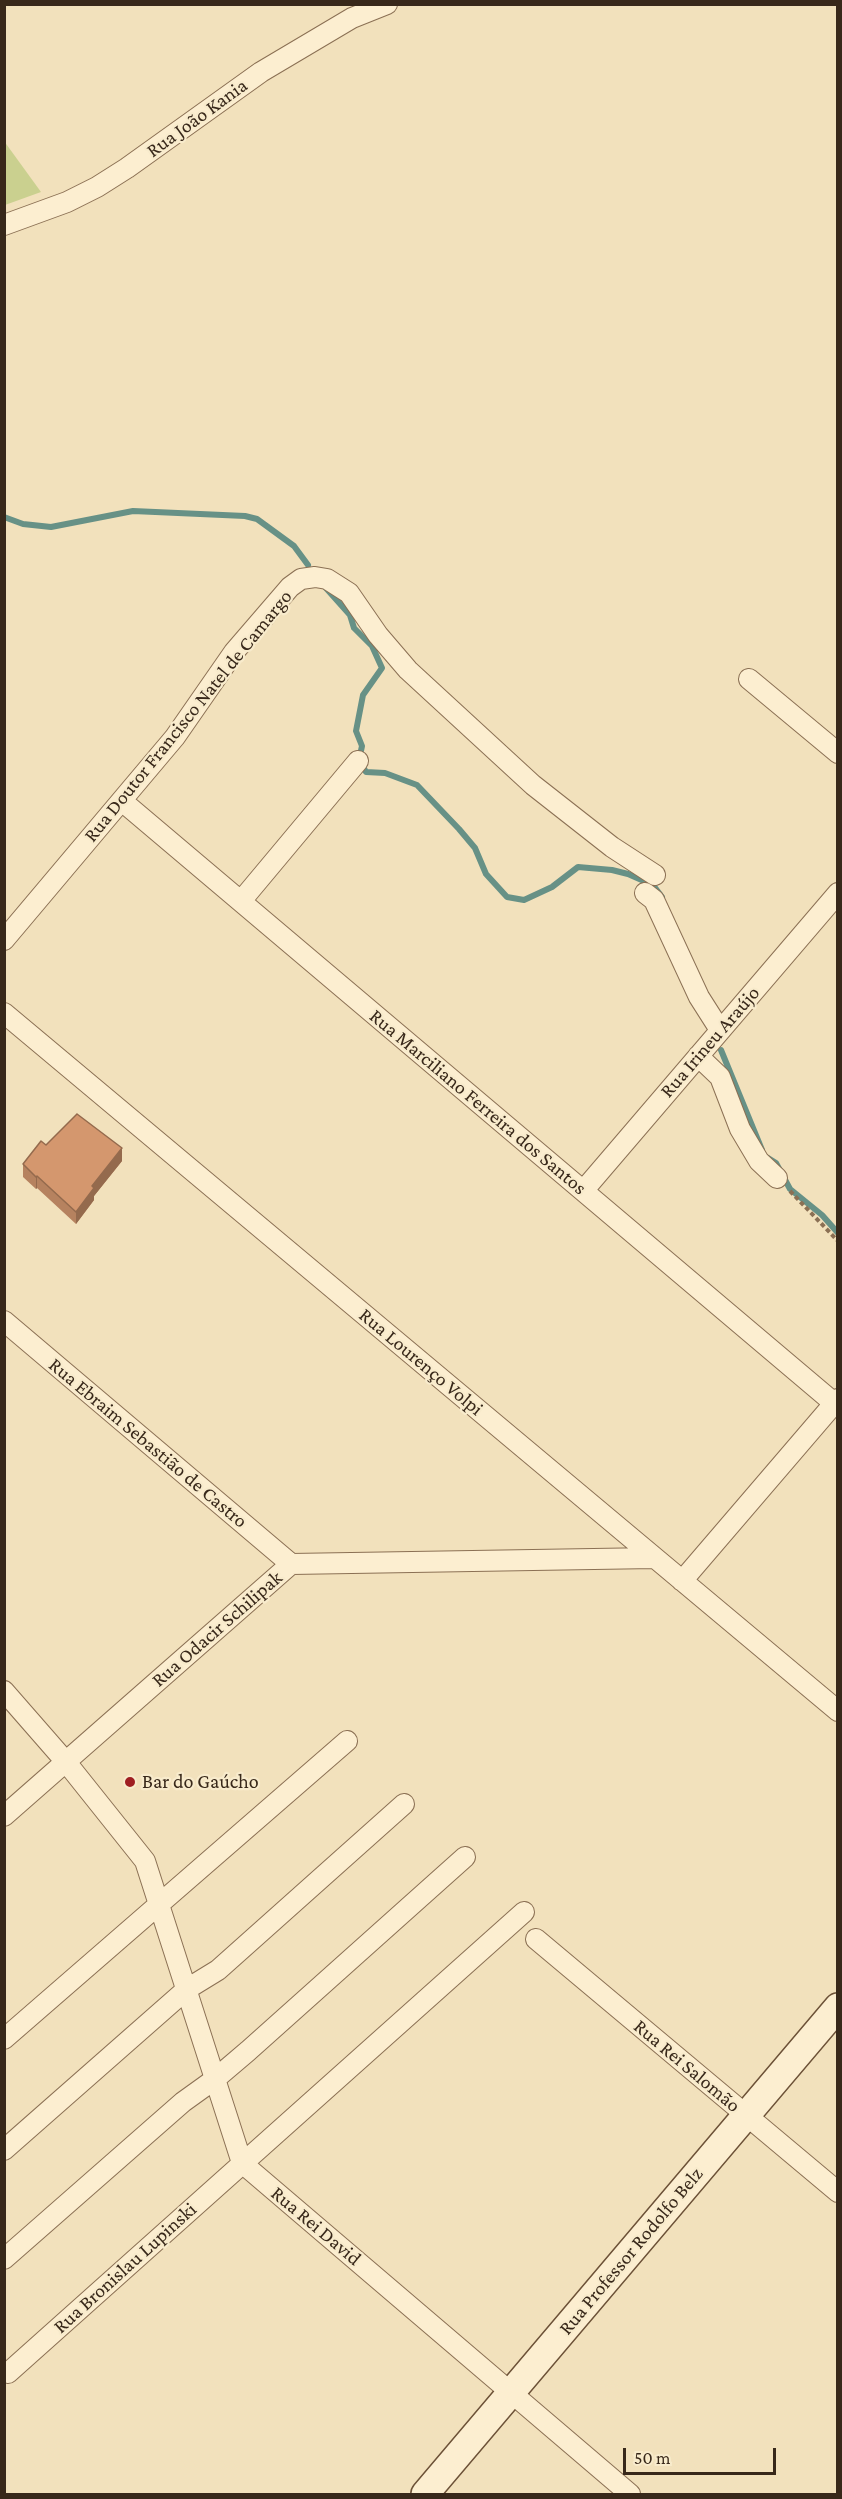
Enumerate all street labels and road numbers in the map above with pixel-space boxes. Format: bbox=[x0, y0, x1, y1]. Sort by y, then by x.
street label: Rua João Kania bbox=[142, 73, 252, 163]
street label: Rua Doutor Francisco Natel de Camargo bbox=[79, 585, 297, 847]
street label: Rua Irineu Araújo bbox=[655, 981, 765, 1103]
street label: Rua Marciliano Ferreira dos Santos bbox=[365, 1004, 591, 1200]
street label: Rua Lourenço Volpi bbox=[354, 1303, 488, 1421]
street label: Rua Ebraim Sebastião de Castro bbox=[44, 1353, 252, 1533]
street label: Rua Odacir Schilipak bbox=[147, 1566, 287, 1692]
street label: Rua Rei Salomão bbox=[629, 2014, 745, 2118]
street label: Rua Professor Rodolfo Belz bbox=[554, 2162, 708, 2340]
street label: Rua Rei David bbox=[266, 2181, 366, 2271]
street label: Rua Bronislau Lupinski bbox=[49, 2197, 201, 2339]

